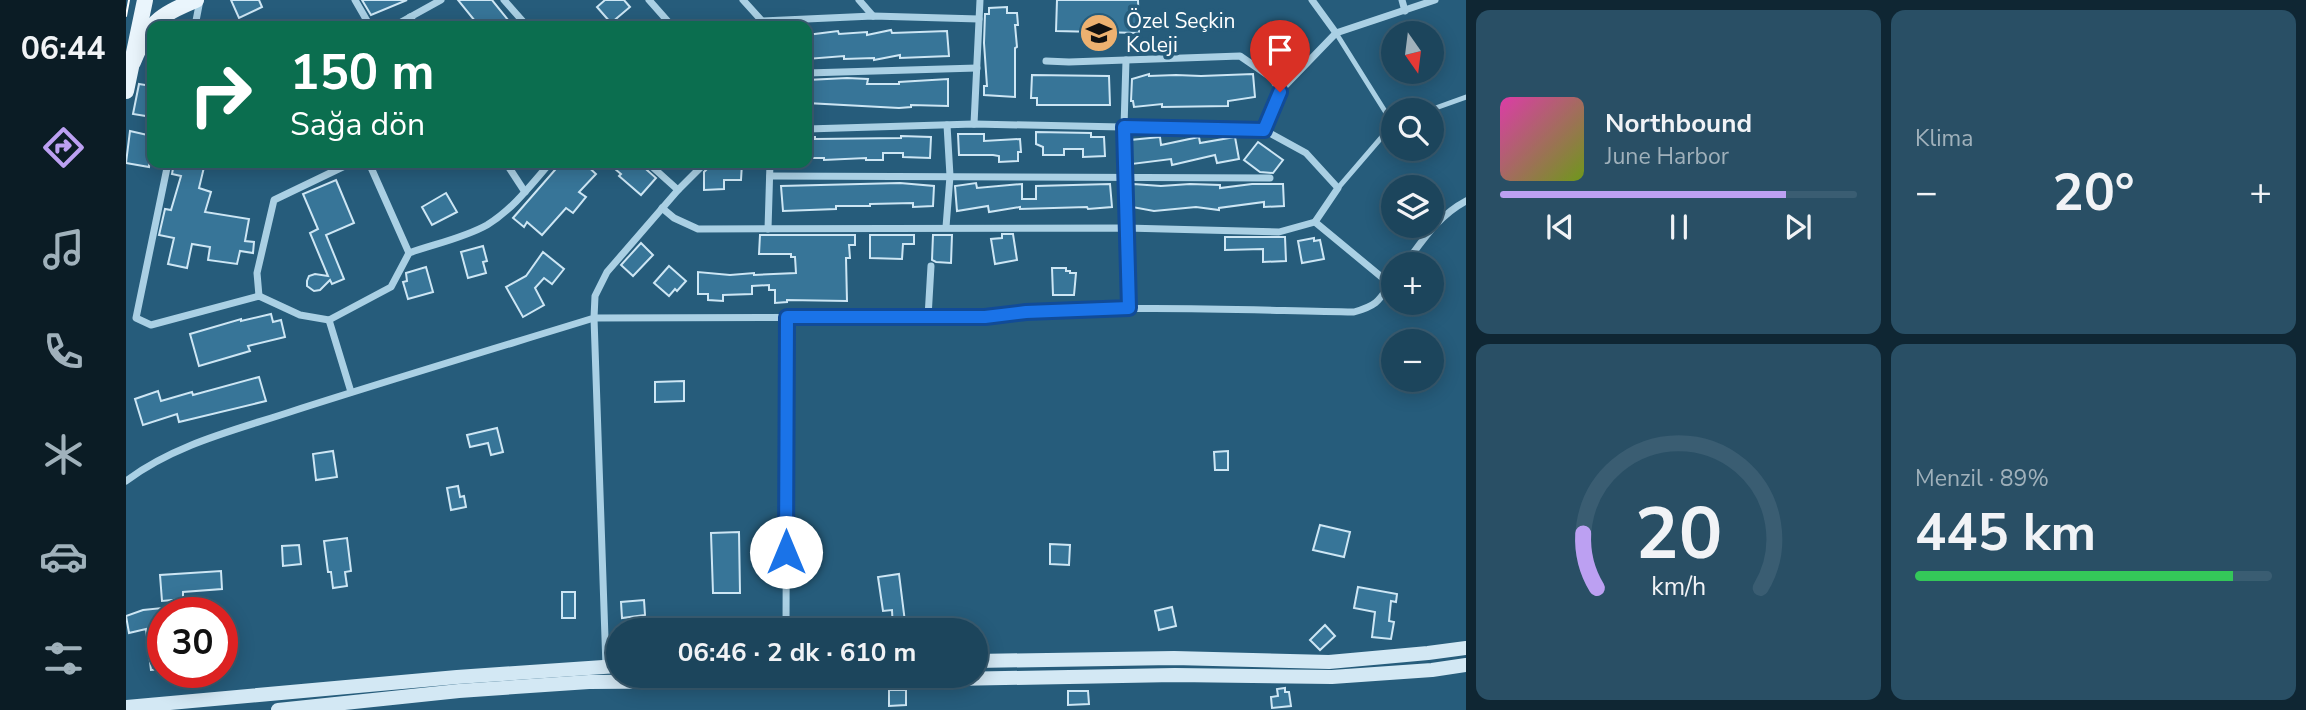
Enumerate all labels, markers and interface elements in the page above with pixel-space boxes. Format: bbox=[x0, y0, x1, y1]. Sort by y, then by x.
place label: Özel Seçkin Koleji bbox=[1126, 7, 1236, 59]
school or university icon: Özel Seçkin Koleji bbox=[1078, 12, 1120, 54]
pin bbox=[1250, 20, 1310, 92]
north arrow bbox=[1381, 21, 1444, 84]
map controls bbox=[1381, 21, 1444, 392]
text: 06:44 bbox=[21, 27, 105, 70]
icon: arrive bbox=[1261, 31, 1299, 69]
text: 150 m bbox=[290, 39, 434, 106]
icon: right bbox=[175, 49, 266, 140]
button: search bbox=[1381, 98, 1444, 161]
text: Sağa dön bbox=[290, 103, 425, 146]
text: Northbound bbox=[1605, 106, 1752, 141]
icon: directions bbox=[39, 123, 88, 172]
text: Klima bbox=[1915, 123, 1973, 154]
text: June Harbor bbox=[1605, 141, 1729, 172]
text: 20° bbox=[2052, 157, 2135, 228]
text: − bbox=[1915, 167, 1938, 218]
text: + bbox=[2249, 167, 2272, 218]
button: layers bbox=[1381, 175, 1444, 238]
icon: previous bbox=[1541, 208, 1579, 246]
icon: pause bbox=[1660, 208, 1698, 246]
icon: next bbox=[1779, 208, 1817, 246]
icon: music bbox=[39, 225, 88, 274]
button: + bbox=[1381, 252, 1444, 315]
icon: phone bbox=[39, 327, 88, 376]
button: − bbox=[1381, 329, 1444, 392]
icon: climate bbox=[39, 430, 88, 479]
text: Menzil · 89% bbox=[1915, 463, 2049, 494]
text: 20 bbox=[1635, 484, 1722, 584]
text: 445 km bbox=[1915, 497, 2096, 568]
position arrow bbox=[749, 515, 823, 589]
icon: car bbox=[39, 532, 88, 581]
text: km/h bbox=[1651, 570, 1706, 604]
speed limit sign: 30 bbox=[147, 597, 238, 688]
icon: filters bbox=[39, 634, 88, 683]
text: 06:46 · 2 dk · 610 m bbox=[678, 635, 916, 670]

